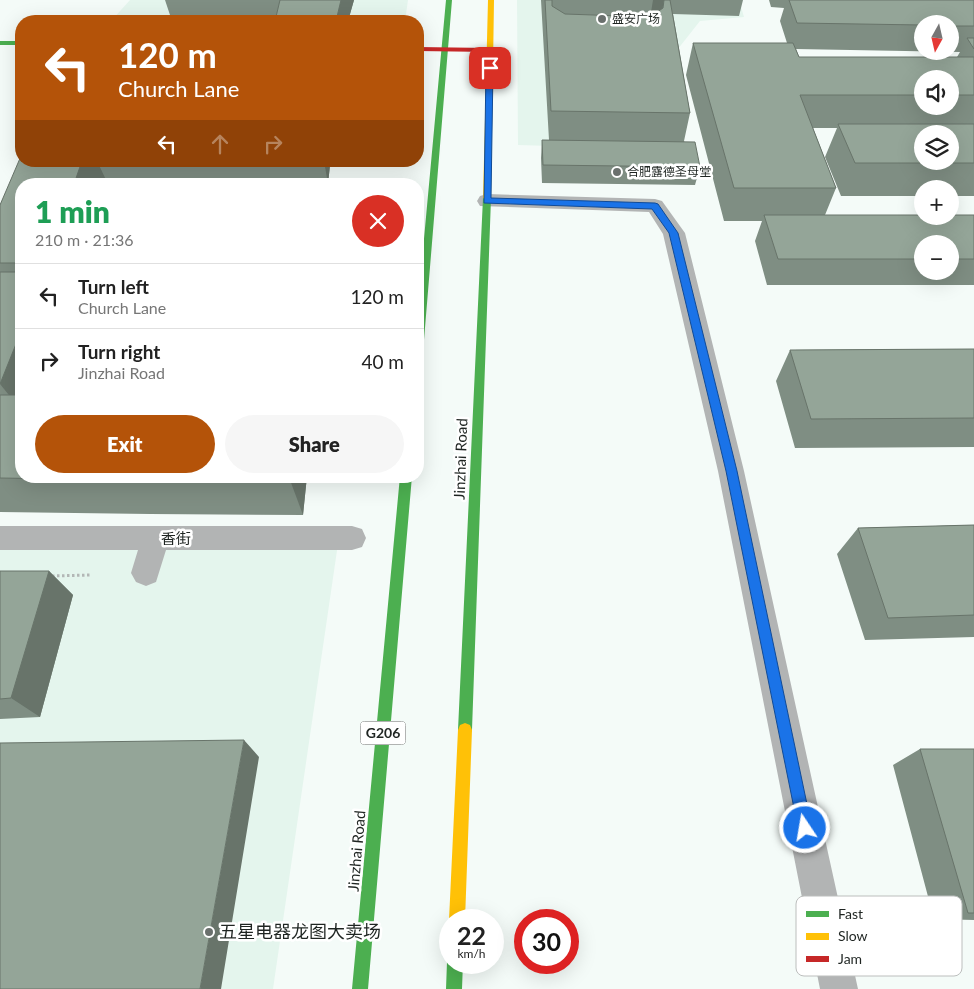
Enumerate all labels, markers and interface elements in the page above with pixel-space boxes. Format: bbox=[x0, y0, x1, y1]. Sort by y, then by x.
place label: 盛安广场 bbox=[612, 11, 660, 26]
marker: 盛安广场 bbox=[596, 13, 608, 25]
north arrow bbox=[914, 15, 959, 60]
map controls bbox=[914, 15, 959, 280]
text: 120 m bbox=[118, 33, 217, 75]
icon: left bbox=[35, 35, 100, 100]
pin bbox=[469, 47, 511, 89]
icon: arrive bbox=[476, 54, 504, 82]
button: sound bbox=[914, 70, 959, 115]
text: Church Lane bbox=[118, 75, 239, 102]
button: layers bbox=[914, 125, 959, 170]
icon: left bbox=[153, 130, 181, 158]
icon: ahead bbox=[206, 130, 234, 158]
icon: right bbox=[259, 130, 287, 158]
place label: 合肥露德圣母堂 bbox=[627, 164, 711, 179]
marker: 合肥露德圣母堂 bbox=[611, 166, 623, 178]
button: + bbox=[914, 180, 959, 225]
text: 1 min bbox=[35, 193, 110, 229]
button: close bbox=[352, 195, 404, 247]
text: 210 m · 21:36 bbox=[35, 230, 134, 249]
button: − bbox=[914, 235, 959, 280]
text: Turn left bbox=[78, 275, 149, 298]
icon: left bbox=[35, 282, 63, 310]
text: 120 m bbox=[350, 285, 404, 308]
text: Church Lane bbox=[78, 298, 166, 317]
text: Turn right bbox=[78, 340, 160, 363]
icon: right bbox=[35, 347, 63, 375]
text: 40 m bbox=[361, 350, 404, 373]
text: Jinzhai Road bbox=[78, 363, 165, 382]
button: Exit bbox=[35, 415, 215, 473]
button: Share bbox=[225, 415, 404, 473]
street label: Jinzhai Road bbox=[450, 418, 470, 500]
street label: 香街 bbox=[161, 529, 191, 547]
road number: G206 bbox=[360, 721, 406, 744]
position arrow bbox=[778, 801, 830, 853]
street label: Jinzhai Road bbox=[343, 810, 369, 892]
legend bbox=[796, 896, 962, 976]
text: Fast bbox=[838, 905, 863, 922]
speed limit sign: 30 bbox=[514, 909, 579, 974]
place label: 五星电器龙图大卖场 bbox=[219, 920, 381, 942]
text: 22 bbox=[457, 920, 486, 950]
marker: 五星电器龙图大卖场 bbox=[203, 926, 215, 938]
text: Slow bbox=[838, 927, 868, 944]
text: km/h bbox=[457, 946, 486, 961]
text: Jam bbox=[838, 950, 862, 967]

